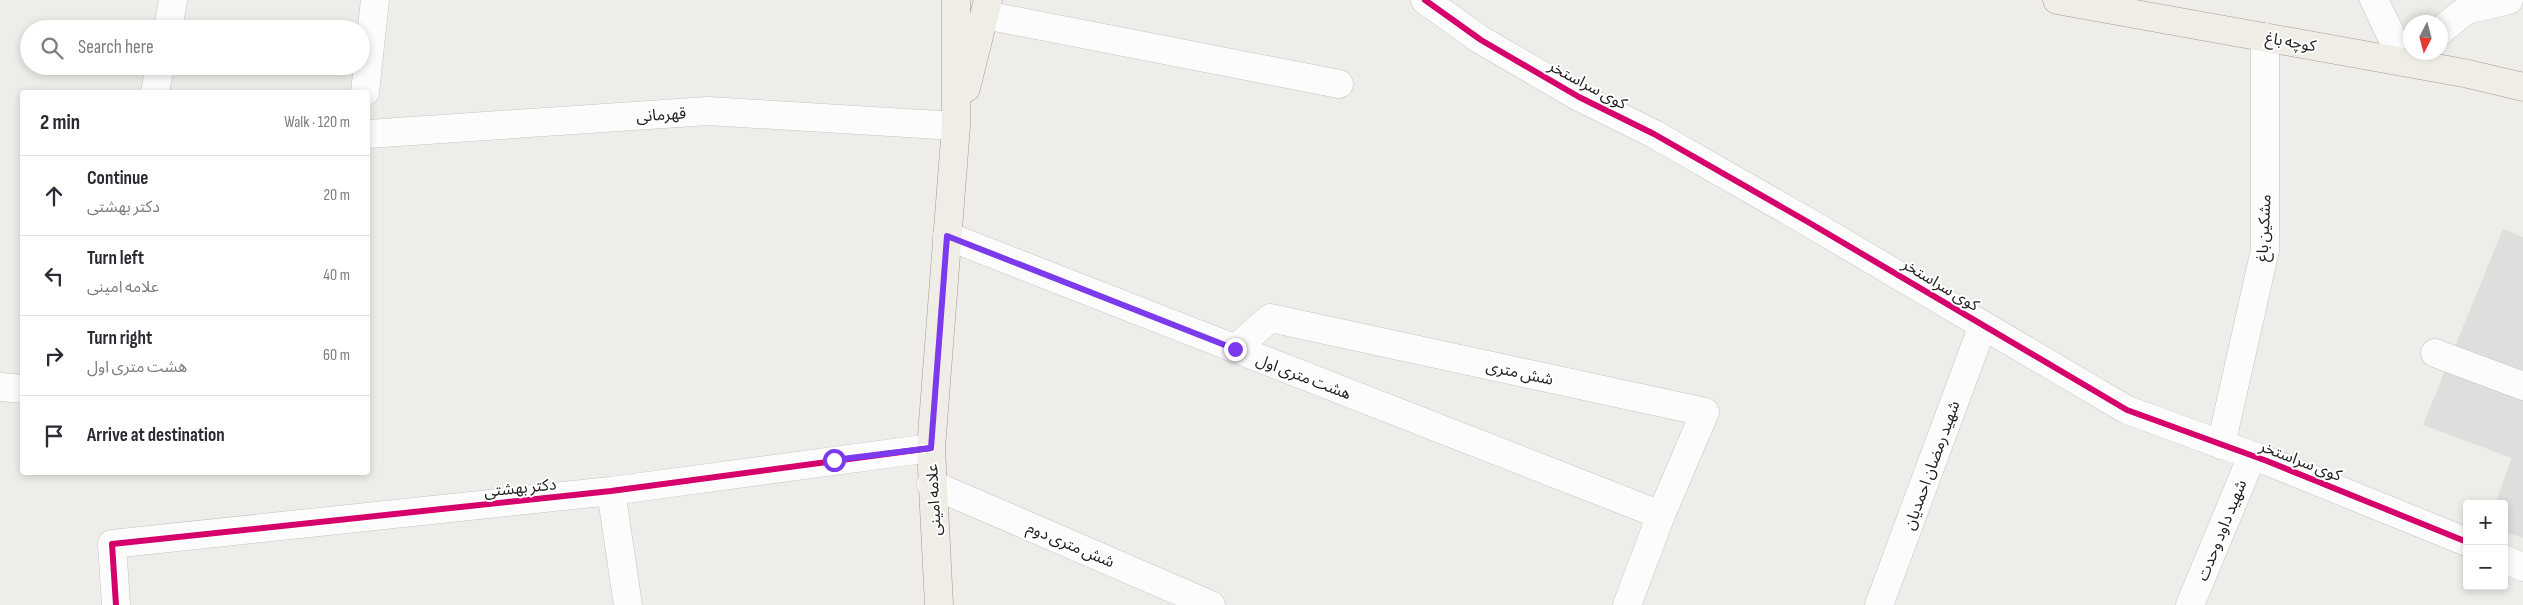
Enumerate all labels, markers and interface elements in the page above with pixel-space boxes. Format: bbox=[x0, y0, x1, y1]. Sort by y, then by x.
north arrow bbox=[2403, 15, 2448, 60]
search box bbox=[20, 20, 370, 75]
street label: کوچه باغ bbox=[2264, 29, 2318, 58]
icon: search bbox=[38, 34, 66, 62]
text: Search here bbox=[78, 36, 154, 59]
street label: کوی سراستخر bbox=[1544, 56, 1630, 114]
street label: قهرمانی bbox=[635, 104, 687, 127]
text: 2 min bbox=[40, 110, 80, 135]
text: Walk · 120 m bbox=[284, 113, 350, 132]
text: Continue bbox=[87, 167, 148, 190]
icon: ahead bbox=[40, 182, 68, 210]
text: 20 m bbox=[323, 186, 350, 205]
street label: مشکین باغ bbox=[2253, 194, 2278, 262]
text: دکتر بهشتی bbox=[87, 198, 160, 217]
text: Turn left bbox=[87, 247, 144, 270]
street label: کوی سراستخر bbox=[1898, 254, 1982, 316]
icon: left bbox=[40, 262, 68, 290]
text: 40 m bbox=[323, 266, 350, 285]
text: علامه امینی bbox=[87, 278, 159, 297]
text: Turn right bbox=[87, 327, 152, 350]
route end bbox=[1224, 338, 1247, 361]
icon: right bbox=[40, 342, 68, 370]
text: 60 m bbox=[323, 346, 350, 365]
street label: هشت متری اول bbox=[1253, 351, 1354, 404]
street label: شش متری bbox=[1484, 357, 1555, 390]
text: هشت متری اول bbox=[87, 358, 187, 377]
street label: شهید رمضان احمدیان bbox=[1900, 398, 1965, 533]
icon: arrive bbox=[40, 422, 68, 450]
text: Arrive at destination bbox=[87, 424, 225, 447]
street label: کوی سراستخر bbox=[2256, 437, 2344, 486]
route start bbox=[823, 449, 846, 472]
street label: علامه امینی bbox=[923, 464, 946, 536]
street label: دکتر بهشتی bbox=[483, 475, 557, 502]
street label: شهید داود وحدت bbox=[2193, 477, 2251, 584]
map controls bbox=[2463, 500, 2508, 590]
button: + bbox=[2463, 500, 2508, 545]
street label: شش متری دوم bbox=[1023, 518, 1117, 574]
button: − bbox=[2463, 545, 2508, 590]

